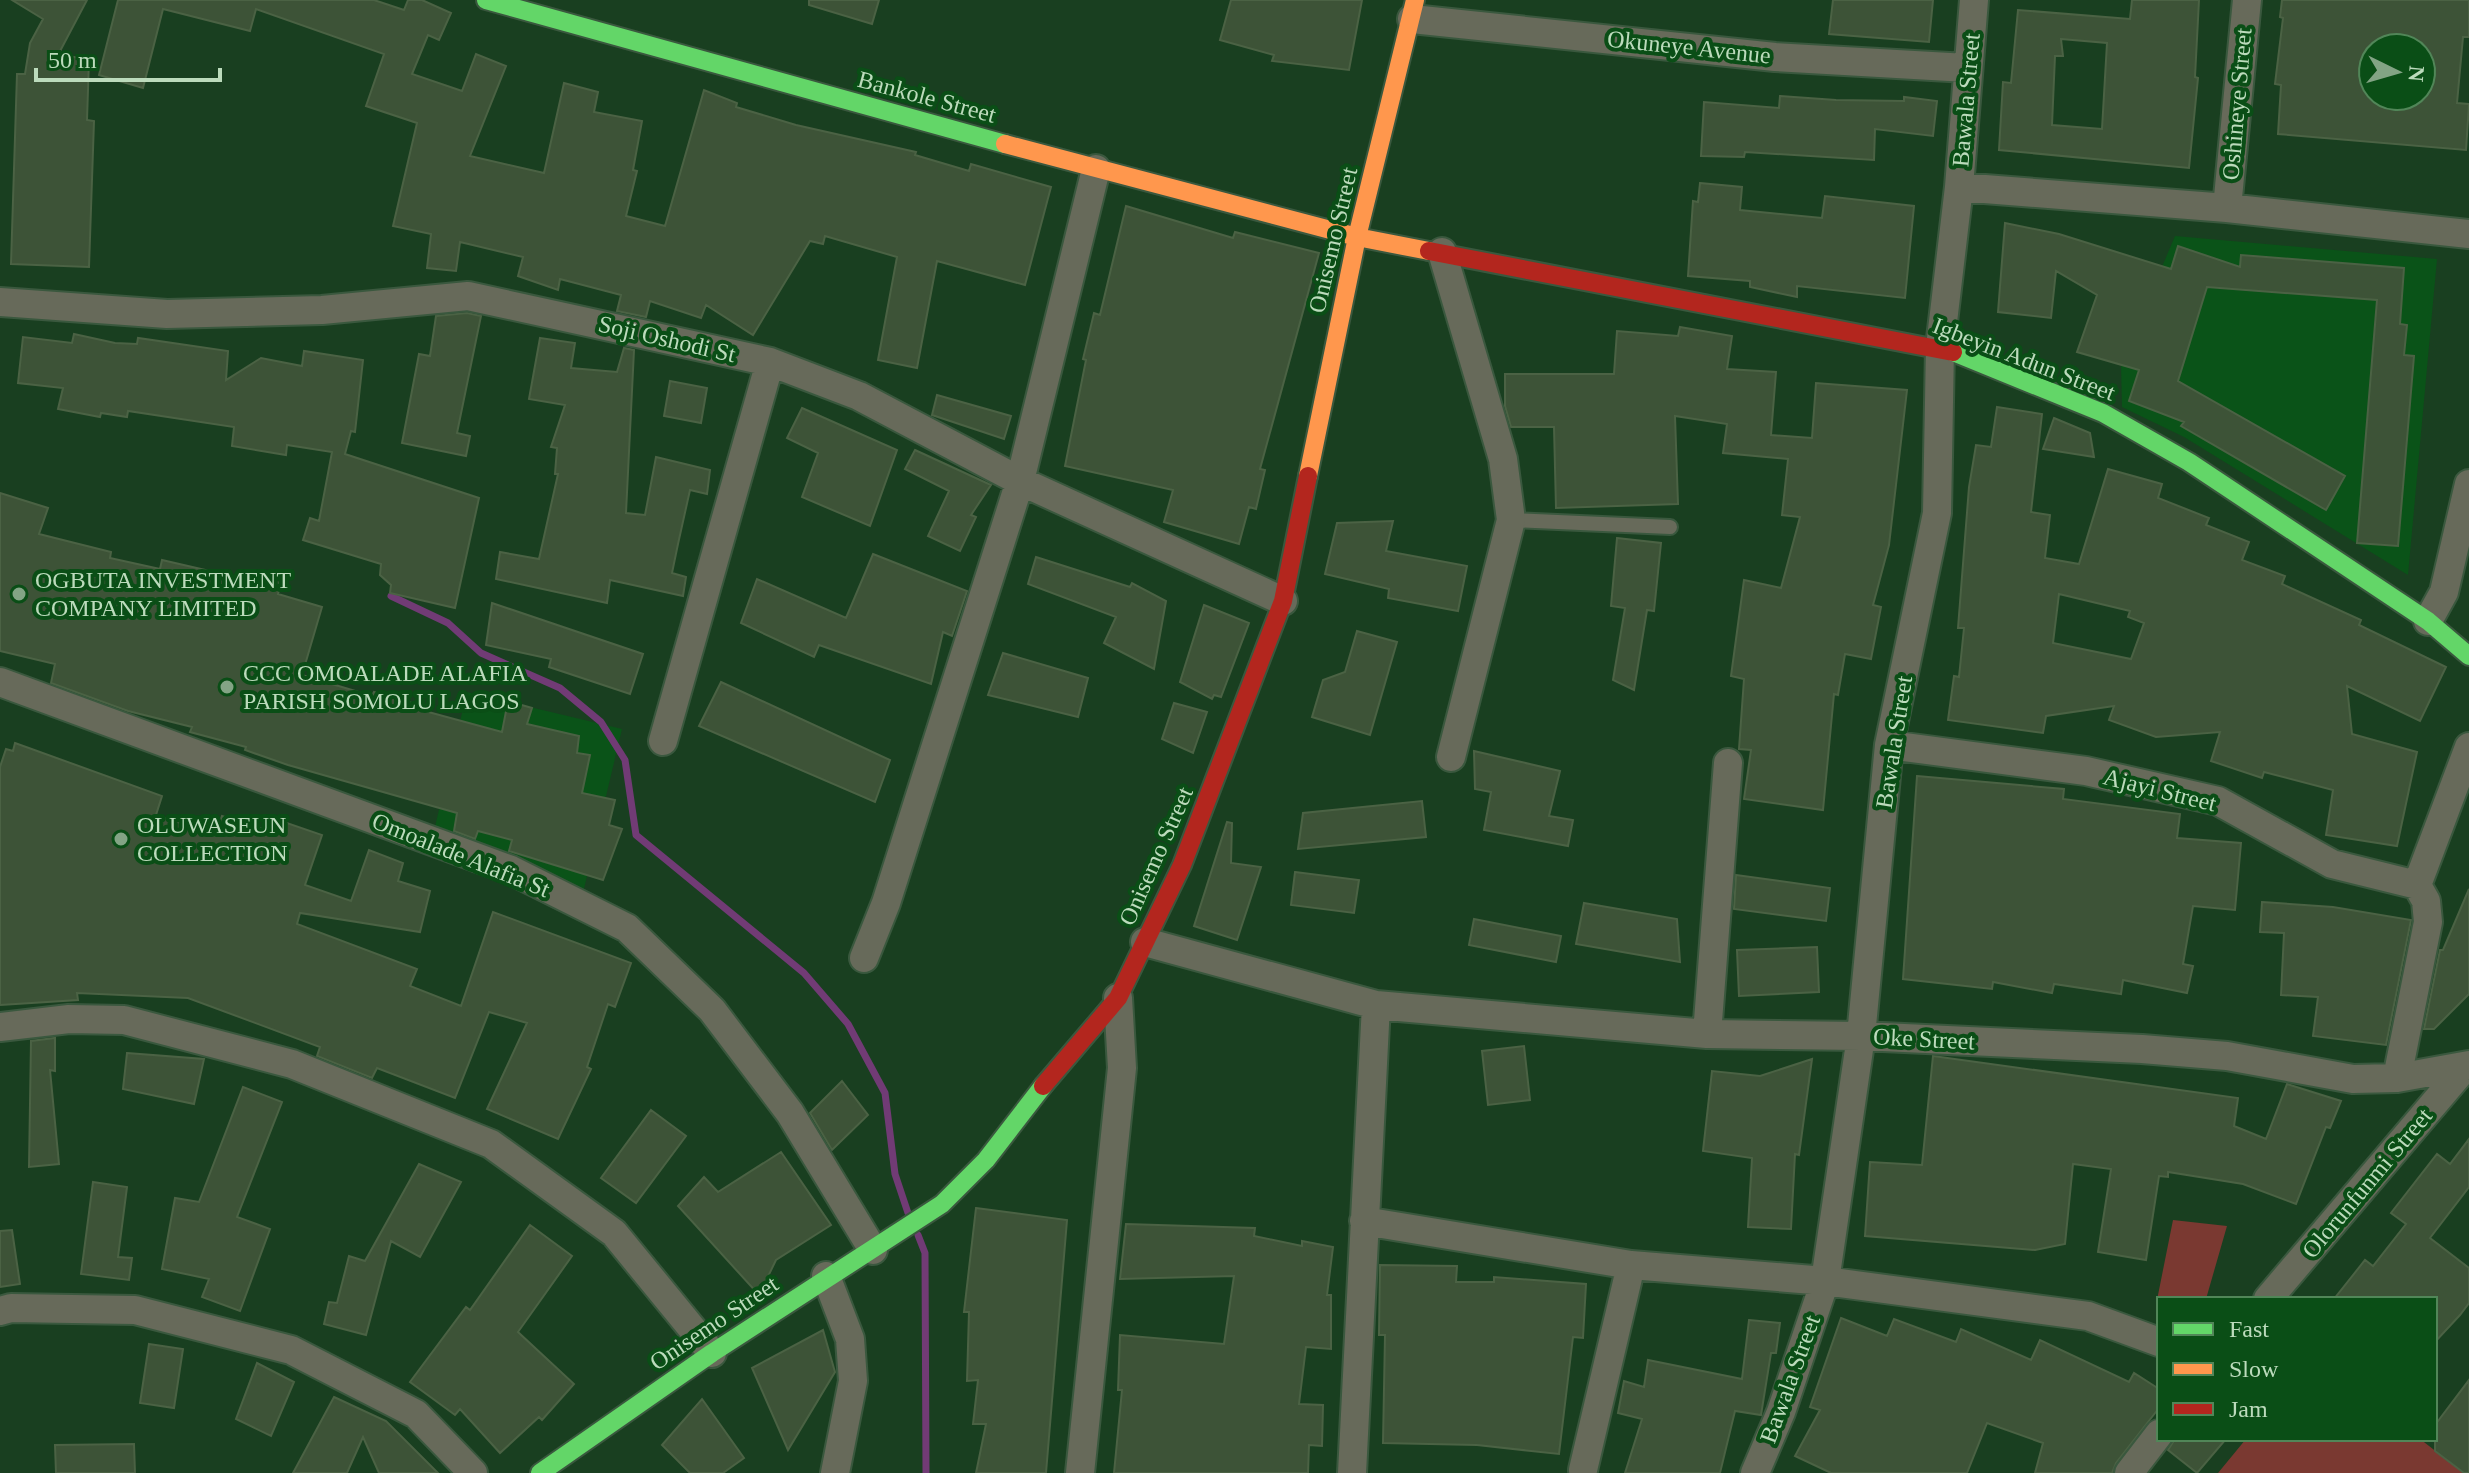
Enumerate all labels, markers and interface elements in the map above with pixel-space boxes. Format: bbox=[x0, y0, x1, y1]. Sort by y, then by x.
street label: Okuneye Avenue bbox=[1606, 25, 1772, 69]
street label: Oshineye Street bbox=[2217, 27, 2257, 181]
scale bar bbox=[36, 32, 220, 82]
street label: Bawala Street bbox=[1947, 32, 1985, 168]
north arrow bbox=[2357, 32, 2437, 112]
text: 50 m bbox=[48, 47, 97, 73]
text: N bbox=[2403, 65, 2430, 83]
street label: Bankole Street bbox=[855, 66, 999, 128]
street label: Onisemo Street bbox=[1304, 164, 1362, 315]
street label: Soji Oshodi St bbox=[596, 311, 738, 367]
street label: Igbeyin Adun Street bbox=[1929, 312, 2119, 406]
place label: OGBUTA INVESTMENT COMPANY LIMITED bbox=[35, 567, 291, 621]
marker: OGBUTA INVESTMENT COMPANY LIMITED bbox=[10, 585, 28, 603]
place label: CCC OMOALADE ALAFIA PARISH SOMOLU LAGOS bbox=[243, 660, 528, 714]
street label: Bawala Street bbox=[1871, 673, 1917, 810]
marker: CCC OMOALADE ALAFIA PARISH SOMOLU LAGOS bbox=[218, 678, 236, 696]
street label: Ajayi Street bbox=[2101, 763, 2219, 817]
street label: Onisemo Street bbox=[1114, 783, 1198, 929]
street label: Omoalade Alafia St bbox=[368, 807, 554, 903]
place label: OLUWASEUN COLLECTION bbox=[137, 812, 288, 866]
marker: OLUWASEUN COLLECTION bbox=[112, 830, 130, 848]
street label: Oke Street bbox=[1872, 1023, 1976, 1055]
street label: Olorunfunmi Street bbox=[2297, 1103, 2437, 1263]
street label: Onisemo Street bbox=[645, 1270, 783, 1375]
legend bbox=[2157, 1297, 2437, 1441]
street label: Bawala Street bbox=[1755, 1311, 1825, 1446]
text: Fast bbox=[2229, 1316, 2269, 1342]
text: Slow bbox=[2229, 1356, 2279, 1382]
text: Jam bbox=[2229, 1396, 2268, 1422]

